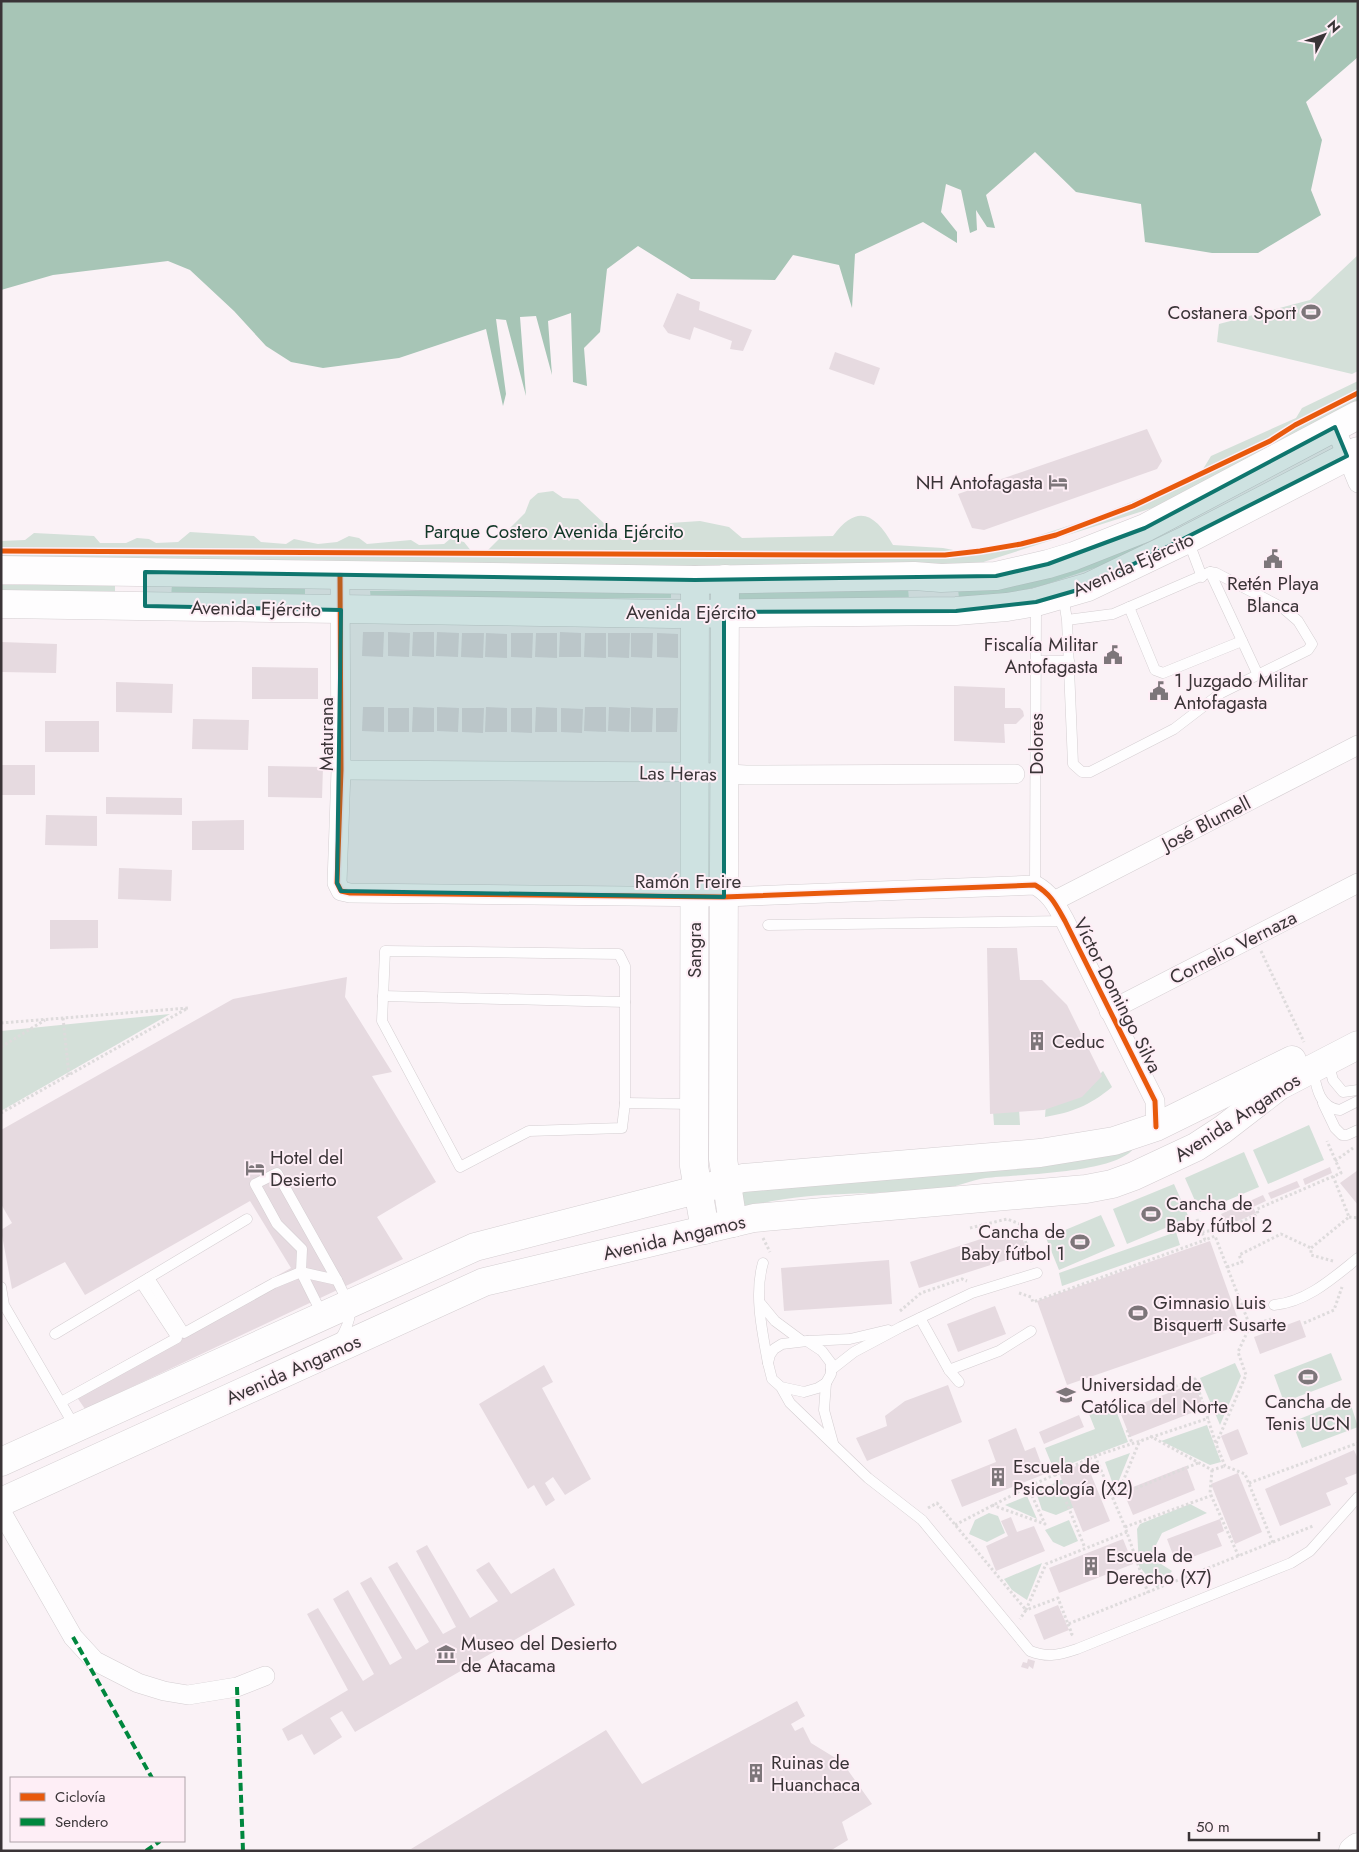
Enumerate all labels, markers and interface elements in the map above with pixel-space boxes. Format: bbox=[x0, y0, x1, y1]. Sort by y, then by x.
north arrow bbox=[1299, 10, 1349, 60]
text: N bbox=[1323, 16, 1345, 37]
place label: Costanera Sport bbox=[1167, 299, 1296, 326]
sports icon: Costanera Sport bbox=[1300, 301, 1322, 323]
place label: NH Antofagasta bbox=[916, 469, 1043, 496]
hotel icon: NH Antofagasta bbox=[1047, 471, 1069, 493]
park label: Parque Costero Avenida Ejército bbox=[424, 518, 684, 545]
street label: Avenida Ejército bbox=[1068, 526, 1198, 603]
public building icon: Retén Playa Blanca bbox=[1262, 548, 1284, 570]
place label: Retén Playa Blanca bbox=[1227, 570, 1319, 619]
street label: Avenida Ejército bbox=[191, 594, 321, 623]
street label: Avenida Ejército bbox=[626, 599, 756, 626]
place label: Fiscalía Militar Antofagasta bbox=[984, 631, 1098, 680]
public building icon: Fiscalía Militar Antofagasta bbox=[1102, 644, 1124, 666]
place label: 1 Juzgado Militar Antofagasta bbox=[1174, 667, 1308, 716]
public building icon: 1 Juzgado Militar Antofagasta bbox=[1148, 680, 1170, 702]
street label: Maturana bbox=[313, 697, 340, 771]
street label: Dolores bbox=[1023, 713, 1050, 775]
street label: Las Heras bbox=[639, 759, 717, 788]
street label: José Blumell bbox=[1154, 790, 1255, 859]
street label: Ramón Freire bbox=[635, 868, 742, 895]
street label: Cornelio Vernaza bbox=[1165, 904, 1301, 991]
street label: Víctor Domingo Silva bbox=[1067, 913, 1168, 1077]
street label: Sangra bbox=[681, 922, 708, 978]
place label: Ceduc bbox=[1052, 1028, 1105, 1055]
building icon: Ceduc bbox=[1026, 1030, 1048, 1052]
street label: Avenida Angamos bbox=[1169, 1066, 1306, 1168]
place label: Hotel del Desierto bbox=[270, 1144, 343, 1193]
hotel icon: Hotel del Desierto bbox=[244, 1157, 266, 1179]
place label: Cancha de Baby fútbol 2 bbox=[1166, 1190, 1272, 1239]
sports icon: Cancha de Baby fútbol 2 bbox=[1140, 1203, 1162, 1225]
street label: Avenida Angamos bbox=[600, 1208, 748, 1267]
place label: Cancha de Baby fútbol 1 bbox=[961, 1218, 1065, 1267]
sports icon: Cancha de Baby fútbol 1 bbox=[1069, 1231, 1091, 1253]
place label: Gimnasio Luis Bisquertt Susarte bbox=[1153, 1289, 1286, 1338]
sports icon: Gimnasio Luis Bisquertt Susarte bbox=[1127, 1302, 1149, 1324]
street label: Avenida Angamos bbox=[221, 1327, 365, 1411]
sports icon: Cancha de Tenis UCN bbox=[1297, 1366, 1319, 1388]
place label: Universidad de Católica del Norte bbox=[1081, 1371, 1228, 1420]
school or university icon: Universidad de Católica del Norte bbox=[1055, 1384, 1077, 1406]
place label: Cancha de Tenis UCN bbox=[1265, 1388, 1352, 1437]
place label: Escuela de Psicología (X2) bbox=[1013, 1453, 1133, 1502]
building icon: Escuela de Psicología (X2) bbox=[987, 1466, 1009, 1488]
place label: Escuela de Derecho (X7) bbox=[1106, 1542, 1212, 1591]
building icon: Escuela de Derecho (X7) bbox=[1080, 1555, 1102, 1577]
place label: Museo del Desierto de Atacama bbox=[461, 1630, 617, 1679]
museum icon: Museo del Desierto de Atacama bbox=[435, 1643, 457, 1665]
place label: Ruinas de Huanchaca bbox=[771, 1749, 860, 1798]
building icon: Ruinas de Huanchaca bbox=[745, 1762, 767, 1784]
legend bbox=[10, 1777, 185, 1842]
text: Ciclovía bbox=[55, 1786, 105, 1808]
scale bar bbox=[1189, 1810, 1319, 1842]
text: Sendero bbox=[55, 1811, 108, 1833]
text: 50 m bbox=[1196, 1816, 1230, 1838]

